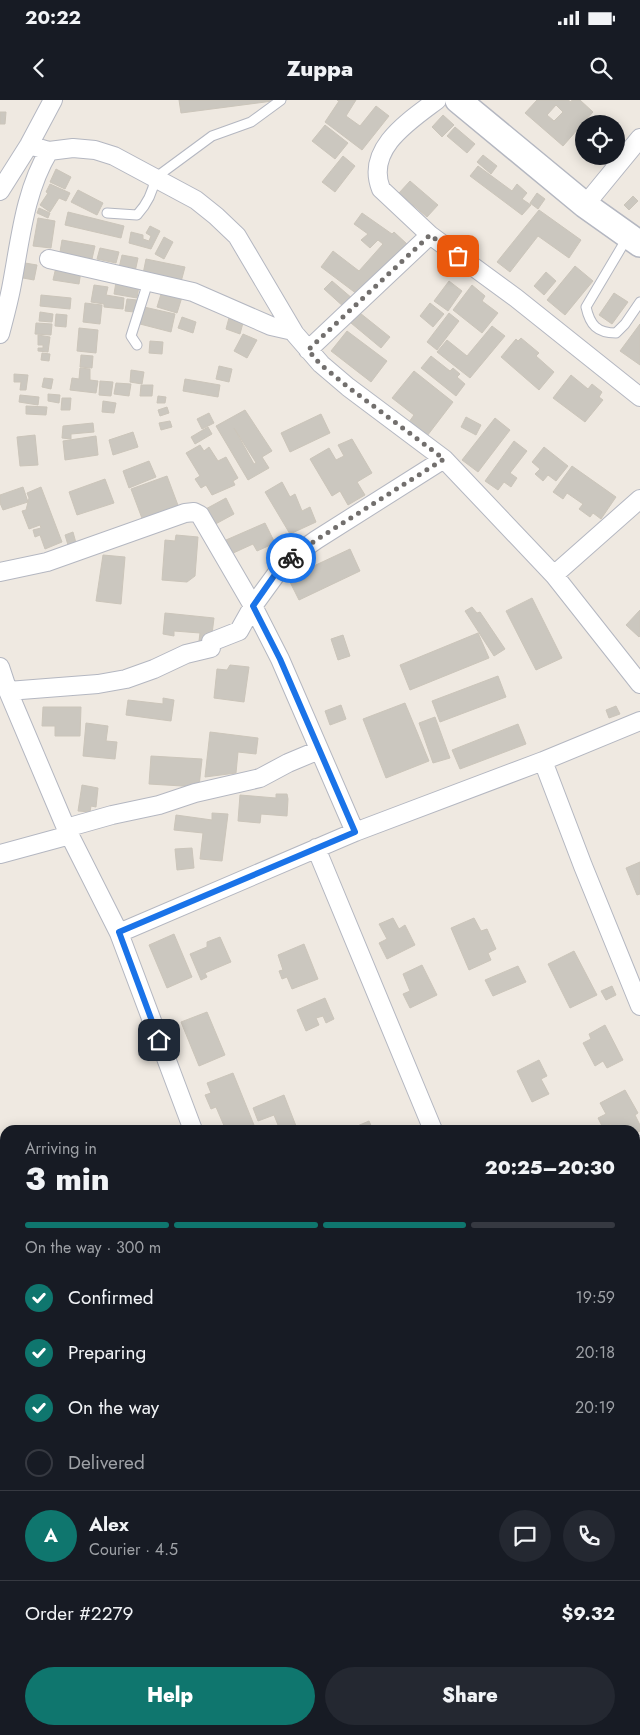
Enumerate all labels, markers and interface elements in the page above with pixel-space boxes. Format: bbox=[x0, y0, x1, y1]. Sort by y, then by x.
text: 20:22 bbox=[25, 4, 81, 31]
text: Zuppa bbox=[287, 52, 353, 84]
icon: back bbox=[25, 54, 53, 82]
icon: search bbox=[587, 54, 615, 82]
map controls bbox=[575, 115, 625, 165]
button: locate bbox=[575, 115, 625, 165]
pin bbox=[437, 235, 479, 277]
icon: bag bbox=[444, 242, 472, 270]
courier bbox=[266, 533, 316, 583]
icon: bike bbox=[277, 544, 305, 572]
pin bbox=[138, 1019, 180, 1061]
icon: home bbox=[145, 1026, 173, 1054]
text: Arriving in bbox=[25, 1137, 97, 1160]
text: 20:25–20:30 bbox=[485, 1154, 615, 1181]
text: 3 min bbox=[25, 1156, 110, 1202]
text: On the way · 300 m bbox=[25, 1236, 161, 1259]
icon: check bbox=[25, 1284, 53, 1312]
text: Confirmed bbox=[68, 1284, 154, 1311]
text: 19:59 bbox=[576, 1286, 615, 1309]
icon: check bbox=[25, 1339, 53, 1367]
text: Preparing bbox=[68, 1339, 146, 1366]
text: 20:18 bbox=[576, 1341, 615, 1364]
icon: check bbox=[25, 1394, 53, 1422]
text: On the way bbox=[68, 1394, 159, 1421]
text: 20:19 bbox=[575, 1396, 615, 1419]
text: Delivered bbox=[68, 1449, 145, 1476]
button: chat bbox=[499, 1510, 551, 1562]
button: phone bbox=[563, 1510, 615, 1562]
text: Alex bbox=[89, 1511, 129, 1538]
text: A bbox=[44, 1522, 58, 1549]
text: Courier · 4.5 bbox=[89, 1538, 178, 1561]
text: Order #2279 bbox=[25, 1600, 133, 1627]
text: $9.32 bbox=[561, 1600, 615, 1627]
button: Help bbox=[25, 1667, 315, 1725]
button: Share bbox=[325, 1667, 615, 1725]

